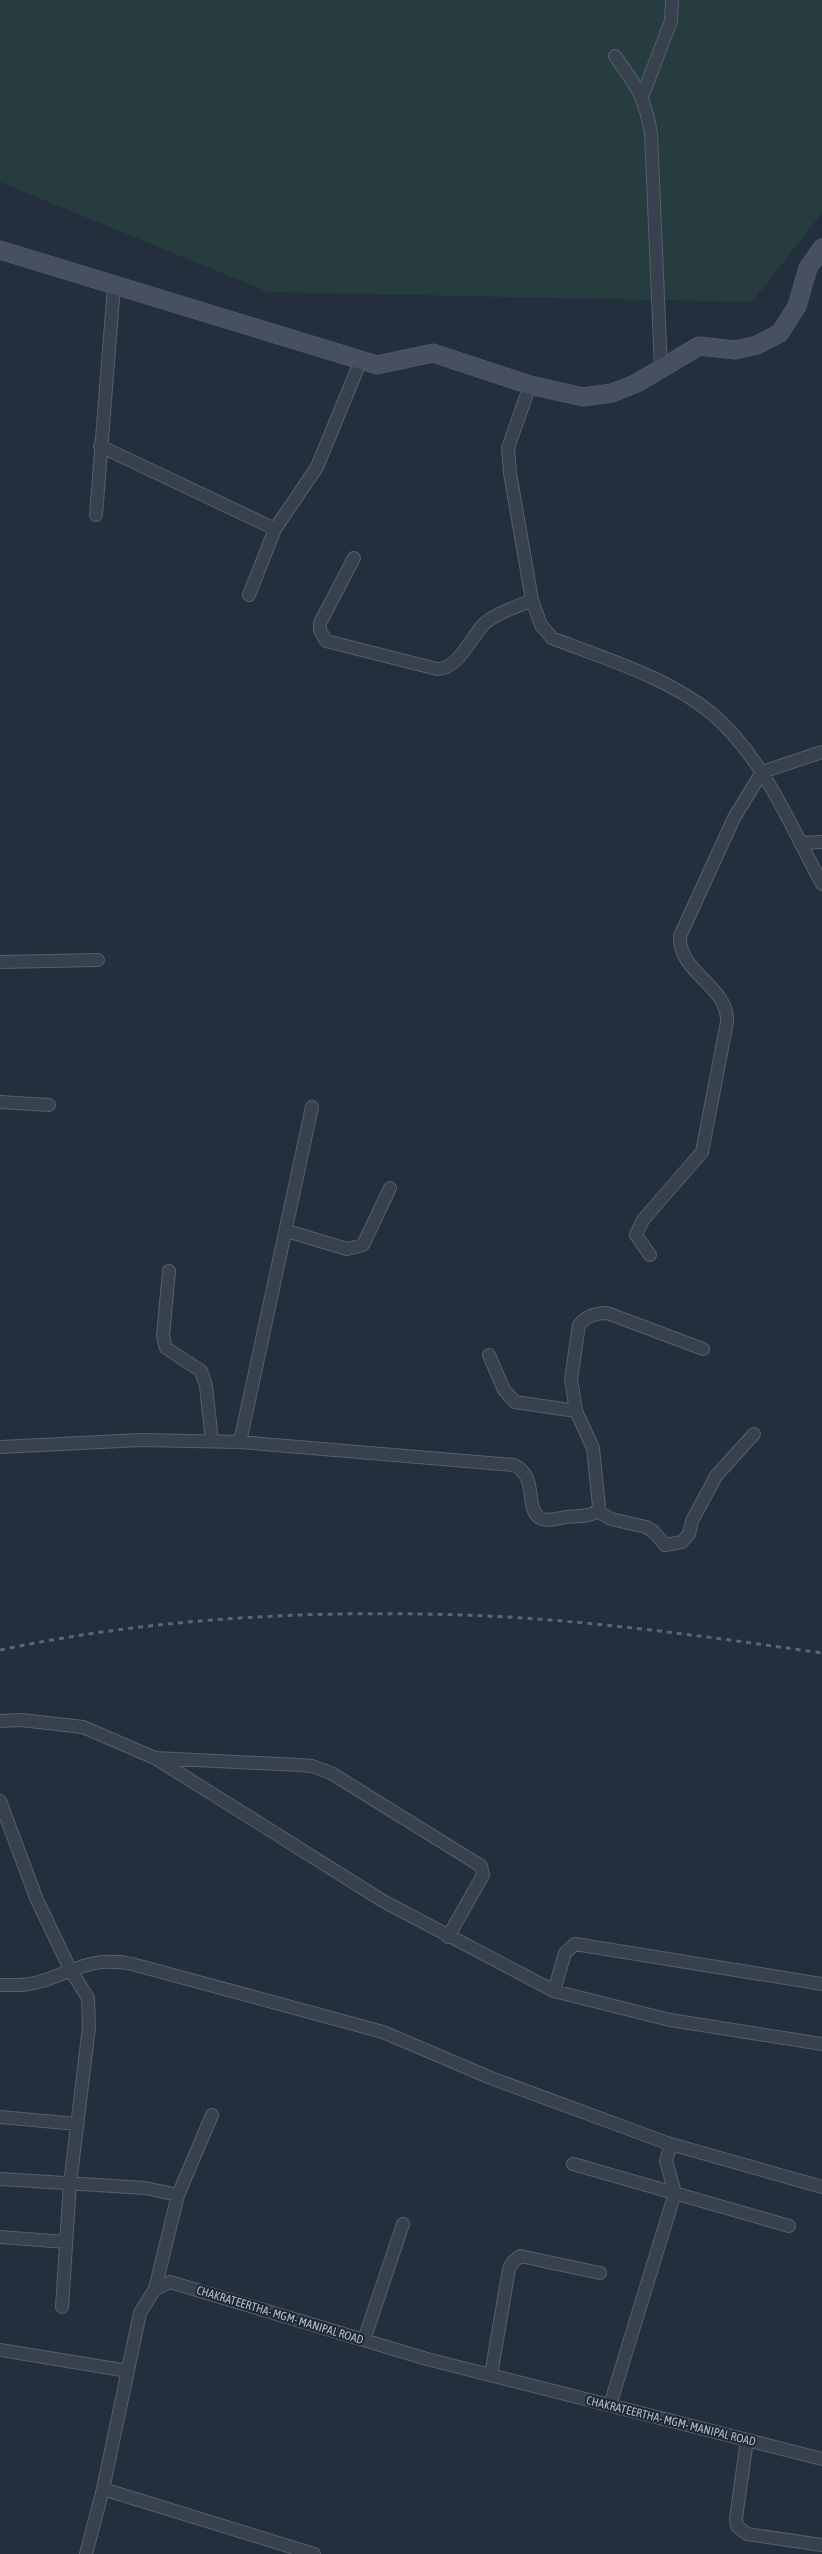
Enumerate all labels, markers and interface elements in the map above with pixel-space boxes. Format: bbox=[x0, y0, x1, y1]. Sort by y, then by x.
street label: CHAKRATEERTHA- MGM- MANIPAL ROAD bbox=[195, 2283, 366, 2347]
street label: CHAKRATEERTHA- MGM- MANIPAL ROAD bbox=[585, 2393, 757, 2449]

